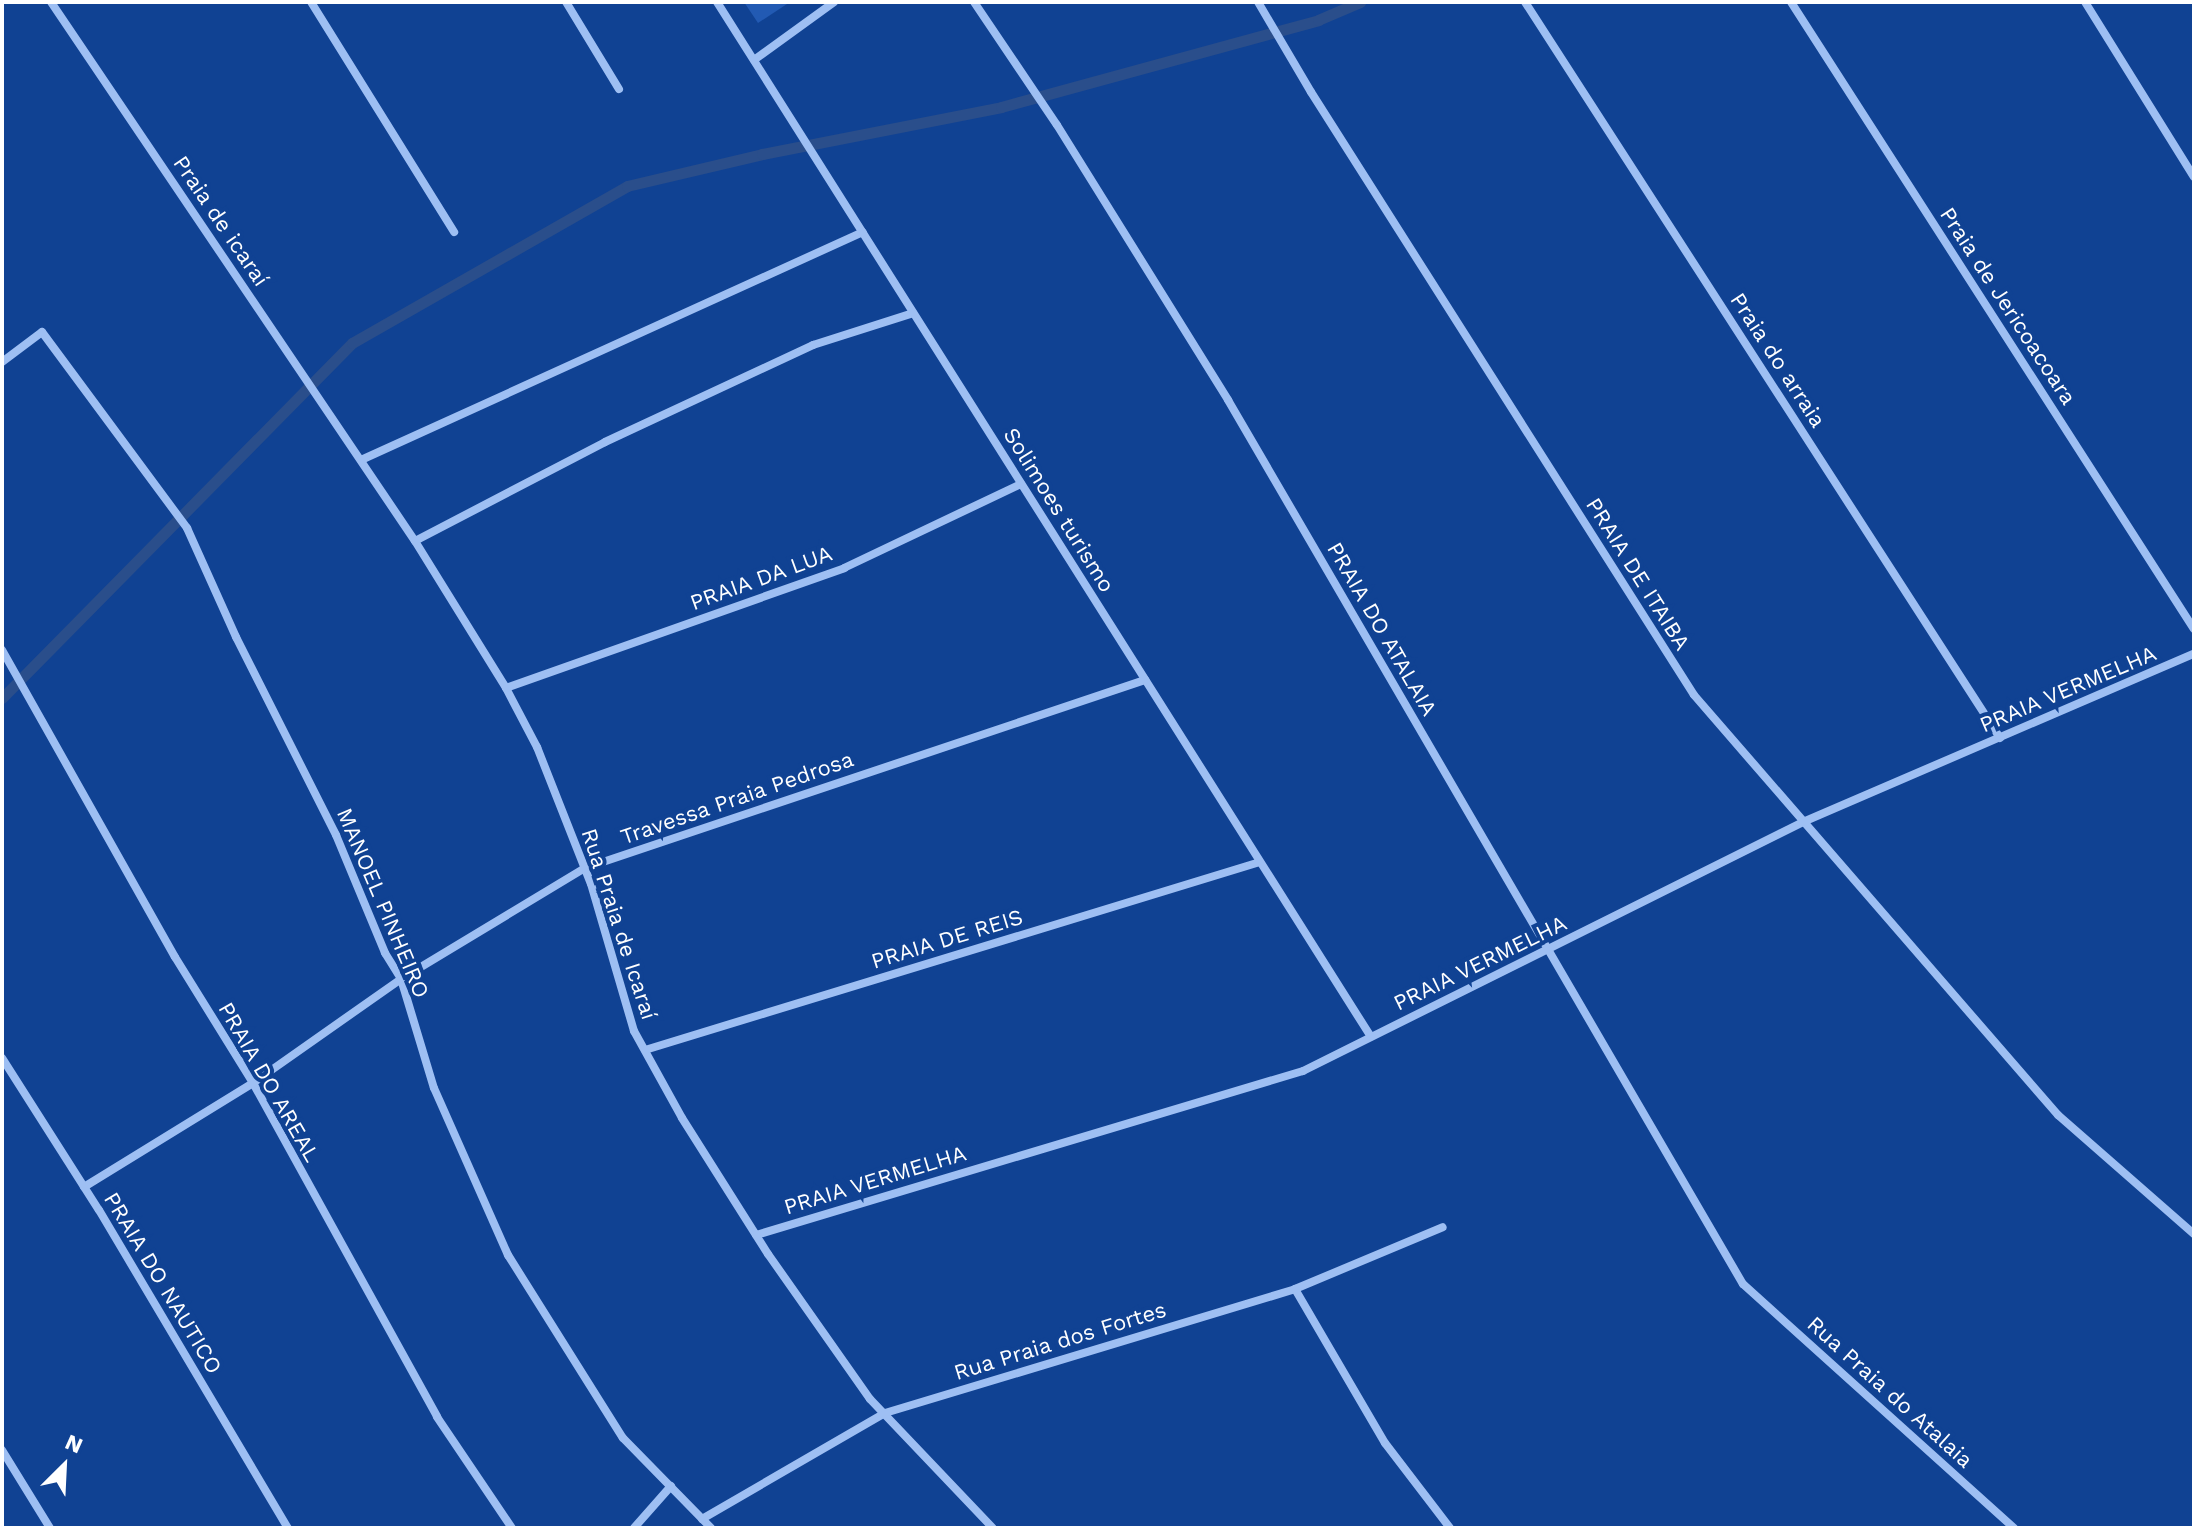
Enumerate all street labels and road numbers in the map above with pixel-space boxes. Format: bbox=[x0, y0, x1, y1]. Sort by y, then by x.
street label: Praia de icaraí bbox=[168, 151, 274, 291]
street label: Praia de Jericoacoara bbox=[1934, 202, 2082, 410]
street label: Praia do arraia bbox=[1725, 288, 1831, 432]
street label: Solimoes turismo bbox=[998, 423, 1120, 597]
street label: PRAIA DE ITAIBA bbox=[1580, 492, 1696, 656]
street label: PRAIA DO ATALAIA bbox=[1321, 537, 1443, 721]
street label: PRAIA DA LUA bbox=[686, 540, 836, 616]
street label: PRAIA VERMELHA bbox=[1975, 640, 2161, 738]
street label: Travessa Praia Pedrosa bbox=[617, 746, 857, 850]
street label: MANOEL PINHEIRO bbox=[331, 804, 435, 1002]
street label: Rua Praia de Icaraí bbox=[575, 825, 663, 1023]
street label: PRAIA DE REIS bbox=[868, 903, 1026, 975]
street label: PRAIA VERMELHA bbox=[1389, 909, 1571, 1017]
street label: PRAIA DO AREAL bbox=[212, 997, 326, 1167]
street label: PRAIA VERMELHA bbox=[780, 1140, 970, 1220]
street label: PRAIA DO NAUTICO bbox=[98, 1187, 228, 1379]
street label: Rua Praia dos Fortes bbox=[950, 1296, 1170, 1386]
street label: Rua Praia do Atalaia bbox=[1801, 1310, 1979, 1474]

